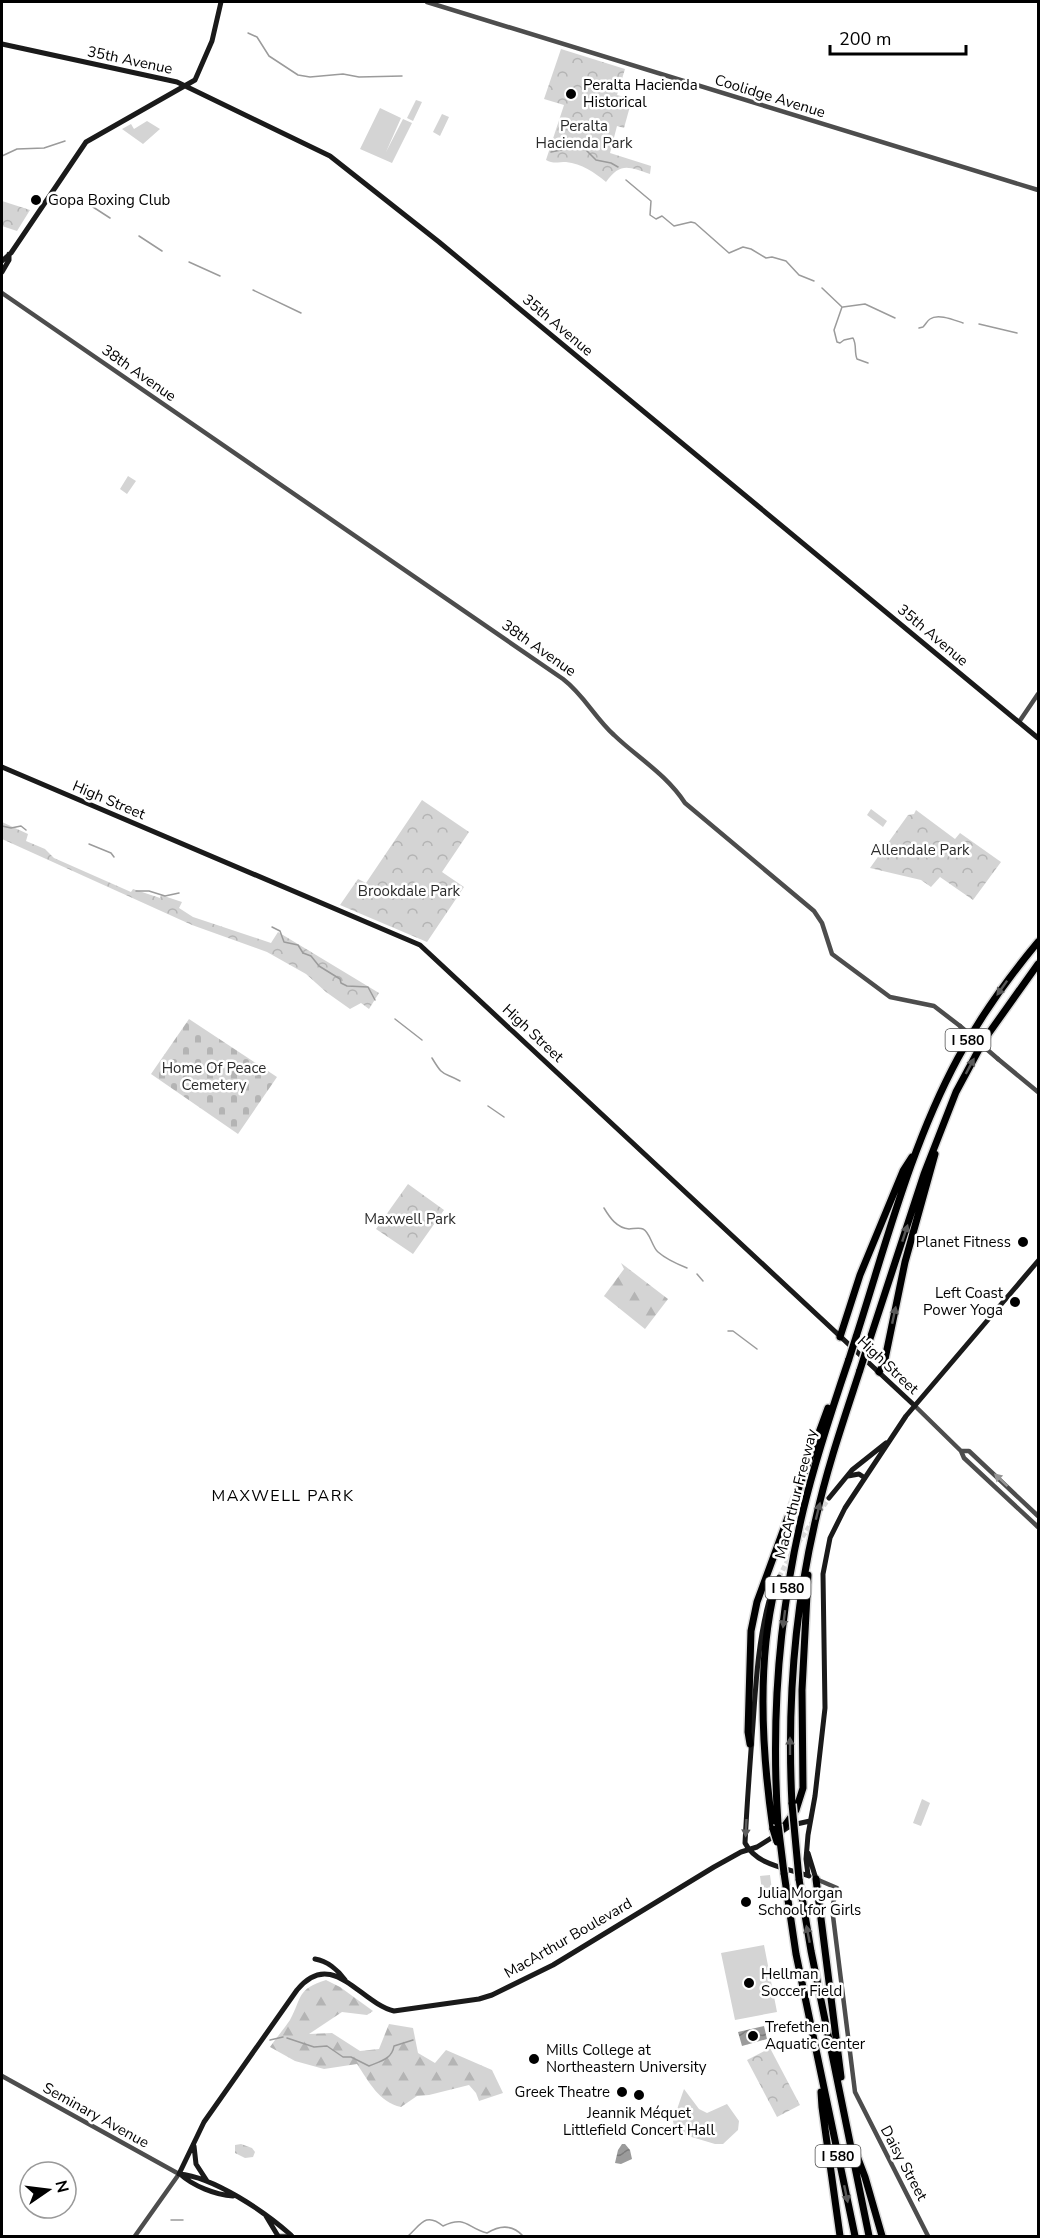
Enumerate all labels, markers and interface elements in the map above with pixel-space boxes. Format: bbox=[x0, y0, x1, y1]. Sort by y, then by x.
scale bar bbox=[830, 18, 966, 56]
text: 200 m bbox=[839, 27, 891, 51]
street label: 35th Avenue bbox=[86, 41, 174, 79]
street label: Coolidge Avenue bbox=[712, 70, 828, 122]
place label: Peralta Hacienda Historical bbox=[583, 75, 698, 112]
marker: Peralta Hacienda Historical bbox=[564, 87, 578, 101]
park label: Peralta Hacienda Park bbox=[536, 116, 633, 153]
place label: Gopa Boxing Club bbox=[48, 190, 171, 210]
marker: Gopa Boxing Club bbox=[29, 193, 43, 207]
street label: 35th Avenue bbox=[518, 289, 598, 361]
street label: 38th Avenue bbox=[98, 340, 180, 406]
street label: 35th Avenue bbox=[893, 599, 973, 671]
street label: 38th Avenue bbox=[498, 615, 580, 681]
street label: High Street bbox=[70, 776, 149, 825]
park label: Allendale Park bbox=[870, 840, 970, 860]
park label: Brookdale Park bbox=[358, 881, 461, 901]
one-way arrow bbox=[997, 980, 1009, 996]
street label: High Street bbox=[498, 999, 569, 1067]
road number: I 580 bbox=[946, 1029, 990, 1051]
park label: Home Of Peace Cemetery bbox=[162, 1058, 266, 1095]
one-way arrow bbox=[965, 1058, 975, 1075]
park label: Maxwell Park bbox=[364, 1209, 456, 1229]
one-way arrow bbox=[901, 1224, 910, 1242]
place label: Planet Fitness bbox=[916, 1232, 1011, 1252]
marker: Planet Fitness bbox=[1016, 1235, 1030, 1249]
place label: Left Coast Power Yoga bbox=[923, 1283, 1004, 1320]
marker: Left Coast Power Yoga bbox=[1008, 1295, 1022, 1309]
one-way arrow bbox=[890, 1306, 899, 1325]
street label: High Street bbox=[853, 1331, 924, 1399]
street label: MacArthur Freeway bbox=[770, 1427, 822, 1561]
one-way arrow bbox=[994, 1474, 1008, 1488]
district label: MAXWELL PARK bbox=[211, 1485, 355, 1507]
one-way arrow bbox=[813, 1501, 823, 1520]
road number: I 580 bbox=[766, 1577, 810, 1599]
one-way arrow bbox=[779, 1609, 789, 1628]
one-way arrow bbox=[785, 1736, 795, 1755]
one-way arrow bbox=[741, 1818, 750, 1837]
place label: Julia Morgan School for Girls bbox=[757, 1883, 861, 1920]
street label: MacArthur Boulevard bbox=[500, 1893, 636, 1983]
marker: Julia Morgan School for Girls bbox=[739, 1895, 753, 1909]
one-way arrow bbox=[803, 1925, 812, 1944]
place label: Hellman Soccer Field bbox=[761, 1964, 842, 2001]
marker: Hellman Soccer Field bbox=[742, 1976, 756, 1990]
place label: Trefethen Aquatic Center bbox=[765, 2017, 866, 2054]
marker: Trefethen Aquatic Center bbox=[746, 2029, 760, 2043]
place label: Mills College at Northeastern University bbox=[546, 2040, 707, 2077]
marker: Mills College at Northeastern University bbox=[527, 2052, 541, 2066]
street label: Seminary Avenue bbox=[39, 2078, 153, 2152]
place label: Greek Theatre bbox=[515, 2082, 610, 2102]
marker: Greek Theatre bbox=[615, 2085, 629, 2099]
marker: Jeannik Méquet Littlefield Concert Hall bbox=[632, 2088, 646, 2102]
place label: Jeannik Méquet Littlefield Concert Hall bbox=[563, 2103, 716, 2140]
street label: Daisy Street bbox=[876, 2122, 932, 2205]
road number: I 580 bbox=[816, 2145, 860, 2167]
north arrow bbox=[18, 2160, 78, 2220]
text: N bbox=[49, 2178, 74, 2195]
one-way arrow bbox=[842, 2184, 851, 2203]

